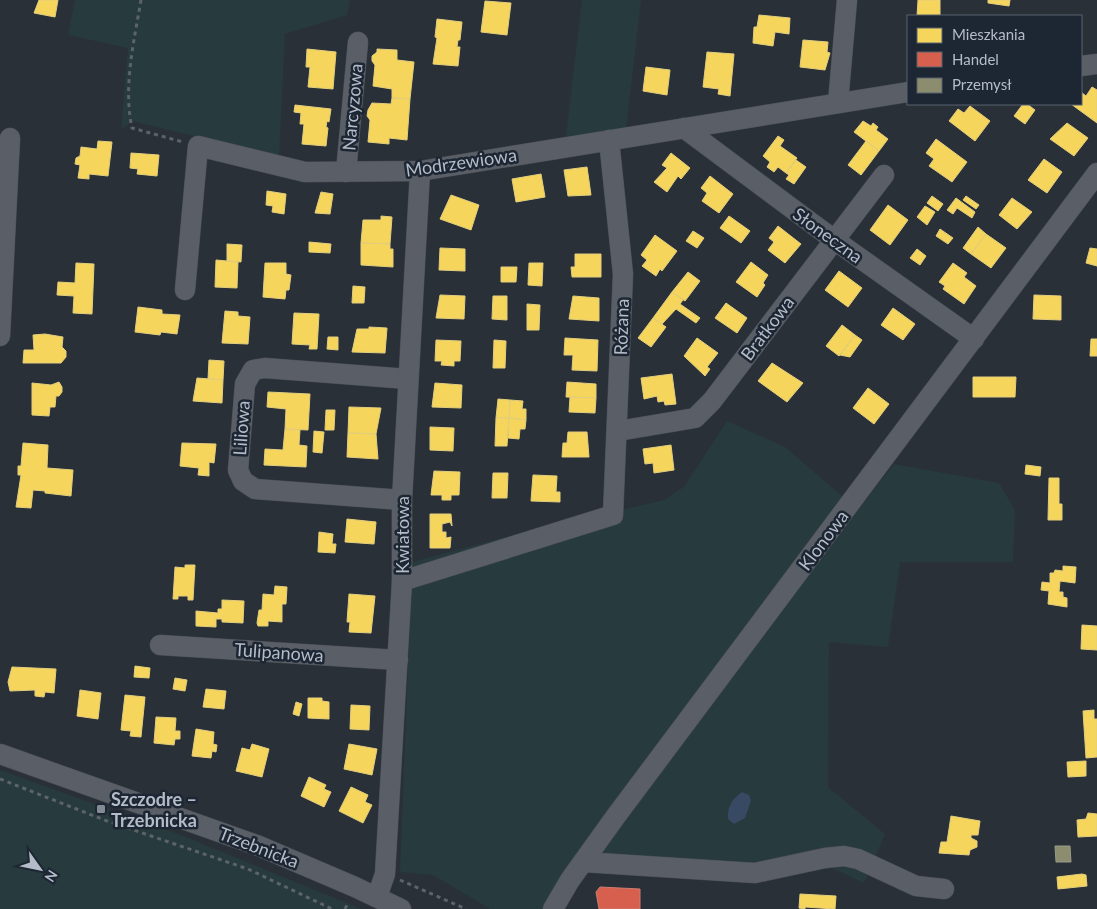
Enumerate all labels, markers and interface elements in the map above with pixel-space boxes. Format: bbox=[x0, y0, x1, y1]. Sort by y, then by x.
legend bbox=[907, 15, 1082, 105]
text: Mieszkania bbox=[952, 25, 1025, 43]
text: Handel bbox=[952, 50, 999, 68]
street label: Narcyzowa bbox=[337, 62, 367, 152]
text: Przemysł bbox=[952, 75, 1012, 93]
street label: Modrzewiowa bbox=[404, 143, 518, 181]
street label: Słoneczna bbox=[789, 202, 867, 268]
street label: Bratkowa bbox=[736, 292, 798, 364]
street label: Różana bbox=[609, 298, 633, 356]
street label: Liliowa bbox=[228, 400, 254, 456]
street label: Kwiatowa bbox=[391, 496, 413, 574]
street label: Klonowa bbox=[793, 506, 853, 574]
street label: Tulipanowa bbox=[234, 638, 324, 666]
place label: Szczodre – Trzebnicka bbox=[111, 788, 197, 831]
marker: Szczodre – Trzebnicka bbox=[95, 803, 107, 815]
street label: Trzebnicka bbox=[216, 822, 302, 872]
north arrow bbox=[15, 844, 65, 894]
text: N bbox=[41, 867, 61, 886]

